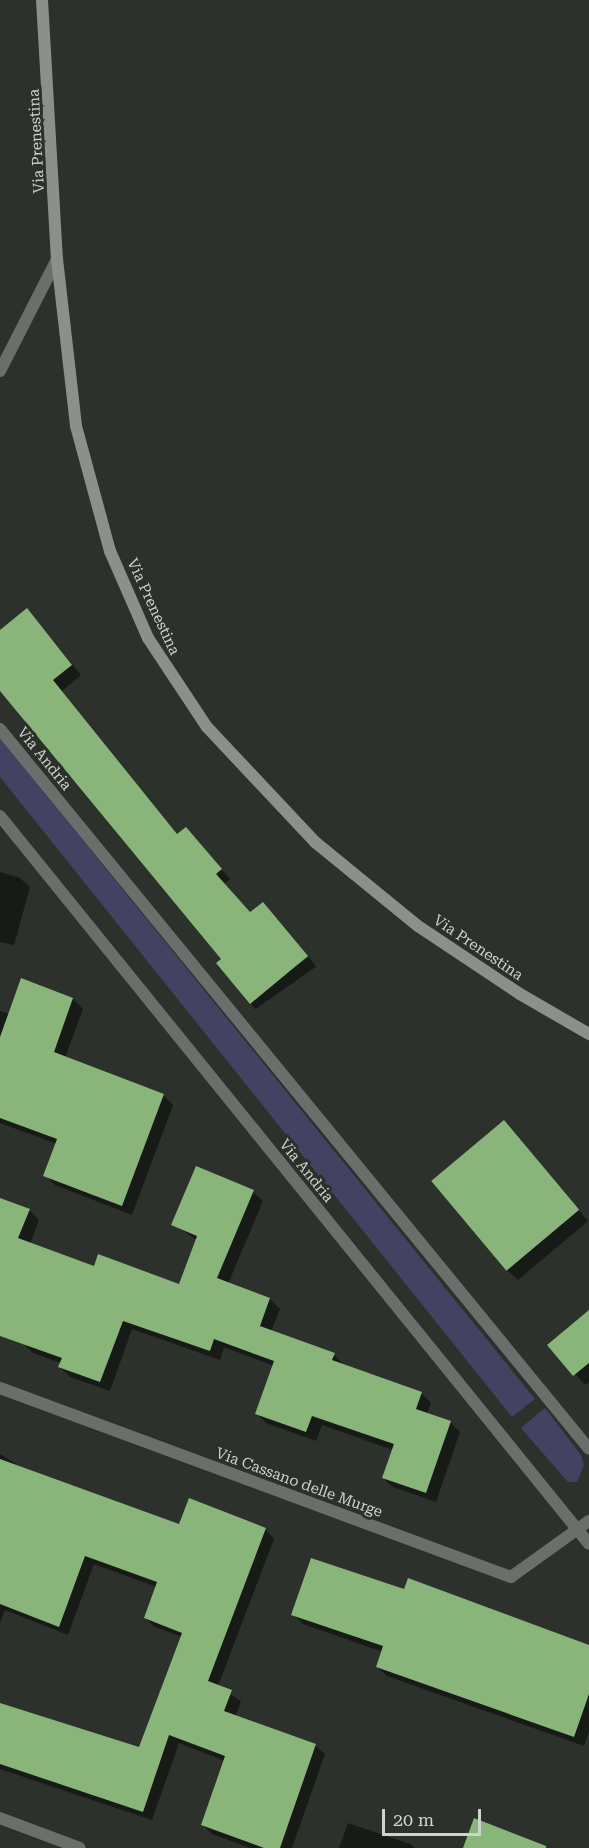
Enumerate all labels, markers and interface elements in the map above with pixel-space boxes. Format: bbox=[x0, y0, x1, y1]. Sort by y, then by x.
street label: Via Prenestina bbox=[25, 88, 49, 194]
street label: Via Prenestina bbox=[123, 556, 183, 658]
street label: Via Andria bbox=[13, 724, 75, 794]
street label: Via Prenestina bbox=[430, 911, 526, 985]
street label: Via Andria bbox=[275, 1136, 337, 1206]
street label: Via Cassano delle Murge bbox=[213, 1444, 385, 1522]
scale bar bbox=[385, 1797, 484, 1835]
text: 20 m bbox=[393, 1809, 434, 1830]

